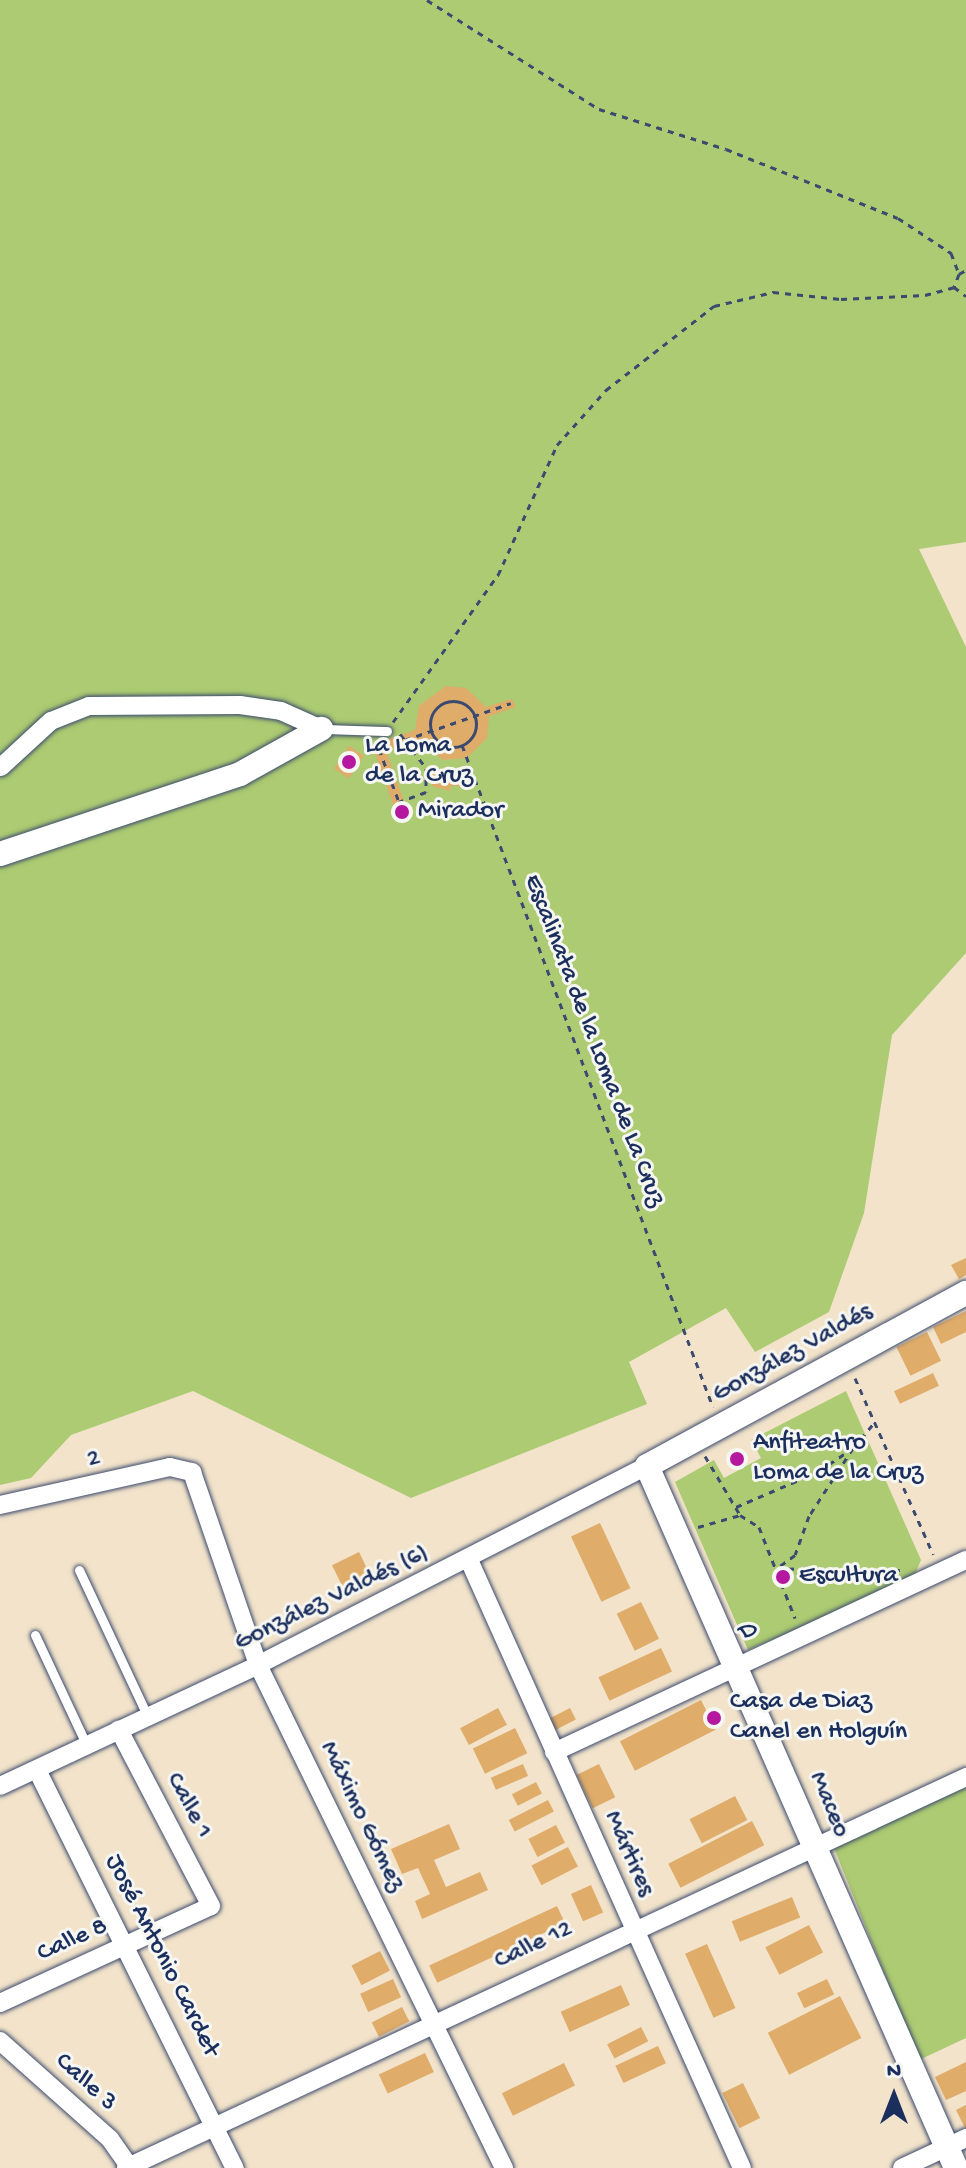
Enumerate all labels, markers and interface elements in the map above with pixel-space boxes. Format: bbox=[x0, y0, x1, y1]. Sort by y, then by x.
place label: La Loma de la Cruz bbox=[365, 731, 473, 792]
marker: La Loma de la Cruz bbox=[340, 753, 358, 771]
place label: Mirador bbox=[418, 796, 503, 828]
marker: Mirador bbox=[393, 803, 411, 821]
street label: Escalinata de la Loma de La Cruz bbox=[515, 870, 671, 1212]
street label: González Valdés bbox=[708, 1297, 878, 1411]
place label: Anfiteatro Loma de la Cruz bbox=[753, 1428, 923, 1490]
street label: 2 bbox=[84, 1443, 104, 1477]
marker: Anfiteatro Loma de la Cruz bbox=[728, 1450, 746, 1468]
street label: González Valdés (6) bbox=[230, 1539, 434, 1659]
place label: Escultura bbox=[799, 1561, 898, 1593]
marker: Escultura bbox=[774, 1568, 792, 1586]
street label: D bbox=[735, 1614, 763, 1650]
place label: Casa de Diaz Canel en Holguín bbox=[730, 1687, 907, 1748]
marker: Casa de Diaz Canel en Holguín bbox=[705, 1709, 723, 1727]
street label: Máximo Gómez bbox=[311, 1737, 411, 1897]
street label: Calle 1 bbox=[158, 1768, 218, 1844]
street label: Maceo bbox=[800, 1768, 856, 1842]
street label: Mártires bbox=[595, 1806, 661, 1902]
street label: José Antonio Cardet bbox=[97, 1850, 225, 2062]
street label: Calle 8 bbox=[33, 1912, 113, 1970]
street label: Calle 12 bbox=[490, 1914, 578, 1978]
street label: Calle 3 bbox=[47, 2047, 123, 2119]
north arrow bbox=[854, 2056, 934, 2136]
text: N bbox=[887, 2059, 901, 2085]

